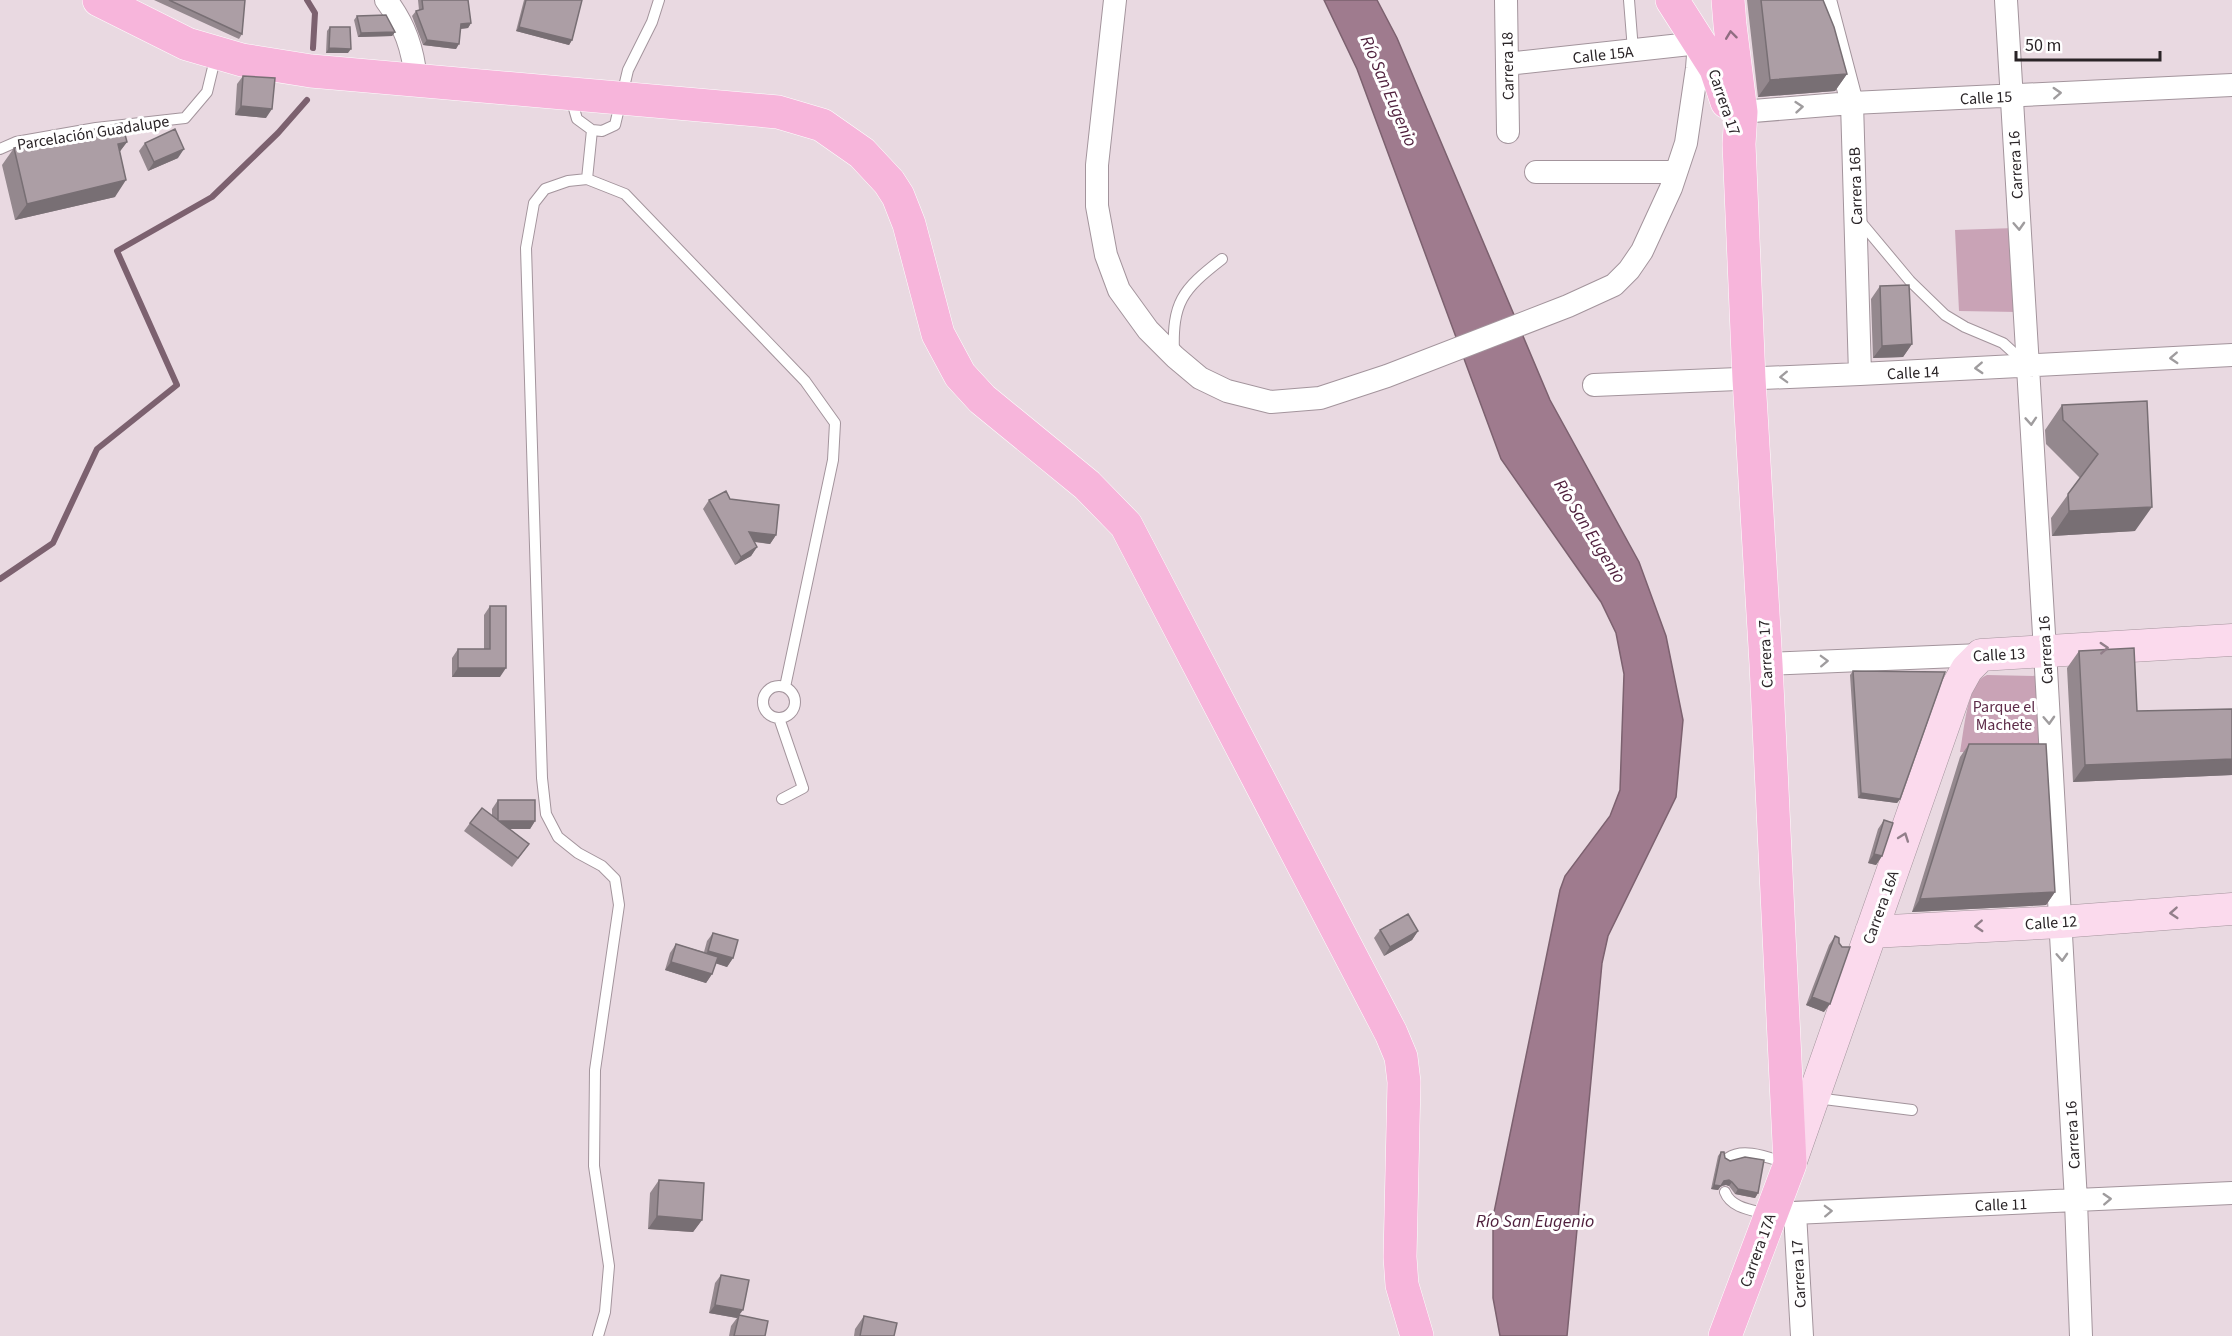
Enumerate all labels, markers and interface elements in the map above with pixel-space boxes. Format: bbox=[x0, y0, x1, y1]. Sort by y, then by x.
scale bar bbox=[2016, 24, 2160, 62]
one-way arrow bbox=[1725, 31, 1738, 40]
water label: Río San Eugenio bbox=[1354, 32, 1423, 151]
street label: Carrera 18 bbox=[1496, 32, 1520, 100]
text: 50 m bbox=[2025, 33, 2061, 58]
street label: Calle 15A bbox=[1572, 41, 1635, 69]
street label: Carrera 17 bbox=[1703, 66, 1746, 138]
street label: Calle 15 bbox=[1959, 86, 2013, 110]
one-way arrow bbox=[2052, 87, 2061, 100]
one-way arrow bbox=[1795, 101, 1804, 114]
street label: Parcelación Guadalupe bbox=[15, 110, 171, 156]
street label: Carrera 16 bbox=[2003, 130, 2029, 200]
street label: Carrera 16B bbox=[1844, 147, 1868, 225]
one-way arrow bbox=[2012, 222, 2025, 231]
one-way arrow bbox=[2169, 351, 2178, 364]
street label: Calle 14 bbox=[1886, 361, 1940, 385]
one-way arrow bbox=[1974, 362, 1983, 375]
one-way arrow bbox=[1780, 371, 1789, 384]
one-way arrow bbox=[2024, 416, 2037, 425]
water label: Río San Eugenio bbox=[1548, 474, 1632, 588]
street label: Carrera 16 bbox=[2033, 615, 2059, 685]
street label: Carrera 17 bbox=[1753, 619, 1779, 689]
one-way arrow bbox=[2099, 642, 2108, 655]
street label: Calle 13 bbox=[1972, 643, 2026, 667]
one-way arrow bbox=[1820, 655, 1829, 668]
park label: Parque el Machete bbox=[1973, 696, 2035, 736]
one-way arrow bbox=[2042, 716, 2055, 725]
one-way arrow bbox=[1897, 832, 1910, 843]
street label: Carrera 16A bbox=[1857, 867, 1905, 947]
one-way arrow bbox=[2169, 906, 2178, 919]
street label: Calle 12 bbox=[2024, 910, 2078, 936]
one-way arrow bbox=[1975, 920, 1984, 933]
one-way arrow bbox=[2055, 952, 2068, 961]
street label: Carrera 16 bbox=[2060, 1100, 2086, 1170]
street label: Calle 11 bbox=[1974, 1193, 2028, 1217]
one-way arrow bbox=[2102, 1193, 2111, 1206]
one-way arrow bbox=[1823, 1205, 1832, 1218]
water label: Río San Eugenio bbox=[1476, 1209, 1594, 1234]
street label: Carrera 17A bbox=[1734, 1210, 1782, 1290]
street label: Carrera 17 bbox=[1786, 1239, 1812, 1309]

